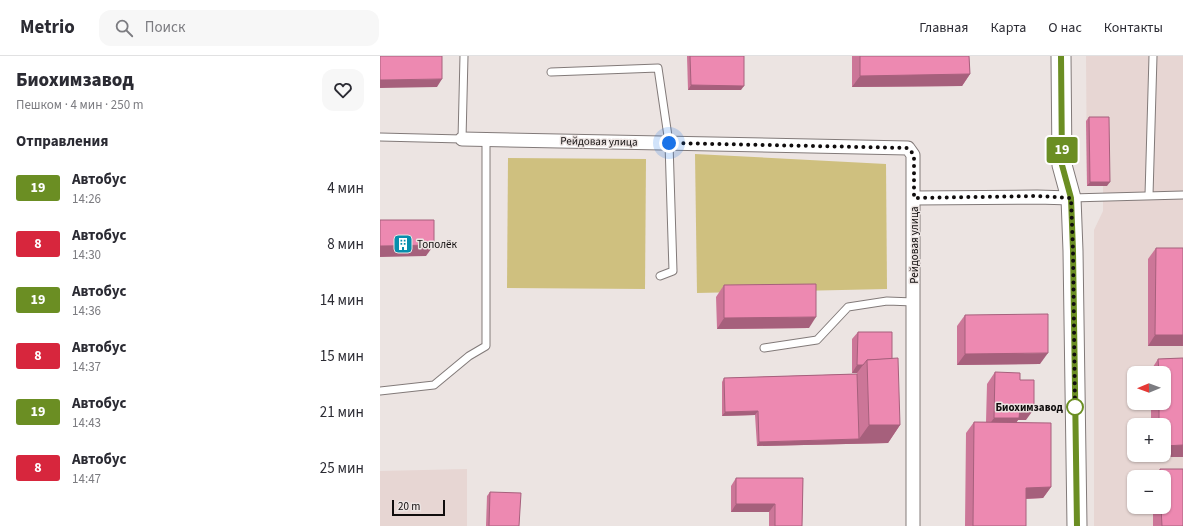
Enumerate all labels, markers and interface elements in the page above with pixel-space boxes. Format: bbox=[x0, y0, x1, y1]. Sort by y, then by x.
search box bbox=[99, 10, 379, 46]
text: Metrio bbox=[20, 14, 75, 41]
icon: search bbox=[113, 17, 135, 39]
text: Поиск bbox=[145, 17, 185, 38]
text: Главная bbox=[919, 18, 968, 38]
text: Карта bbox=[990, 18, 1026, 38]
text: О нас bbox=[1048, 18, 1082, 38]
text: Контакты bbox=[1104, 18, 1163, 38]
text: Биохимзавод bbox=[16, 67, 134, 94]
button: heart bbox=[322, 69, 364, 111]
text: Пешком · 4 мин · 250 m bbox=[16, 96, 144, 114]
text: Отправления bbox=[16, 131, 109, 152]
street label: Рейдовая улица bbox=[560, 133, 638, 150]
your location bbox=[659, 133, 679, 153]
line badge: 19 bbox=[1044, 137, 1080, 163]
text: 19 bbox=[1055, 140, 1069, 160]
text: Автобус bbox=[72, 169, 126, 190]
text: 19 bbox=[31, 178, 45, 198]
text: 4 мин bbox=[327, 178, 364, 199]
text: 14:26 bbox=[72, 190, 101, 208]
street label: Рейдовая улица bbox=[907, 206, 922, 284]
text: Автобус bbox=[72, 225, 126, 246]
building icon: Тополёк bbox=[392, 233, 414, 255]
text: 8 bbox=[34, 234, 42, 254]
text: 8 мин bbox=[327, 234, 364, 255]
place label: Тополёк bbox=[417, 237, 457, 252]
text: 14:30 bbox=[72, 246, 101, 264]
text: Автобус bbox=[72, 281, 126, 302]
text: 19 bbox=[31, 290, 45, 310]
text: 14 мин bbox=[320, 290, 364, 311]
text: 14:36 bbox=[72, 302, 101, 320]
text: Автобус bbox=[72, 337, 126, 358]
text: 8 bbox=[34, 346, 42, 366]
text: 15 мин bbox=[320, 346, 364, 367]
text: 14:37 bbox=[72, 358, 101, 376]
north arrow bbox=[1127, 366, 1171, 410]
map controls bbox=[1127, 366, 1171, 514]
text: Автобус bbox=[72, 393, 126, 414]
marker: Биохимзавод bbox=[1066, 398, 1084, 416]
place label: Биохимзавод bbox=[995, 400, 1064, 415]
text: 19 bbox=[31, 402, 45, 422]
text: 21 мин bbox=[320, 402, 364, 423]
text: 14:43 bbox=[72, 414, 101, 432]
button: + bbox=[1127, 418, 1171, 462]
text: Автобус bbox=[72, 449, 126, 470]
text: 8 bbox=[34, 458, 42, 478]
text: 25 мин bbox=[320, 458, 364, 479]
text: 14:47 bbox=[72, 470, 101, 488]
button: − bbox=[1127, 470, 1171, 514]
scale bar bbox=[392, 498, 445, 517]
text: 20 m bbox=[398, 499, 420, 514]

